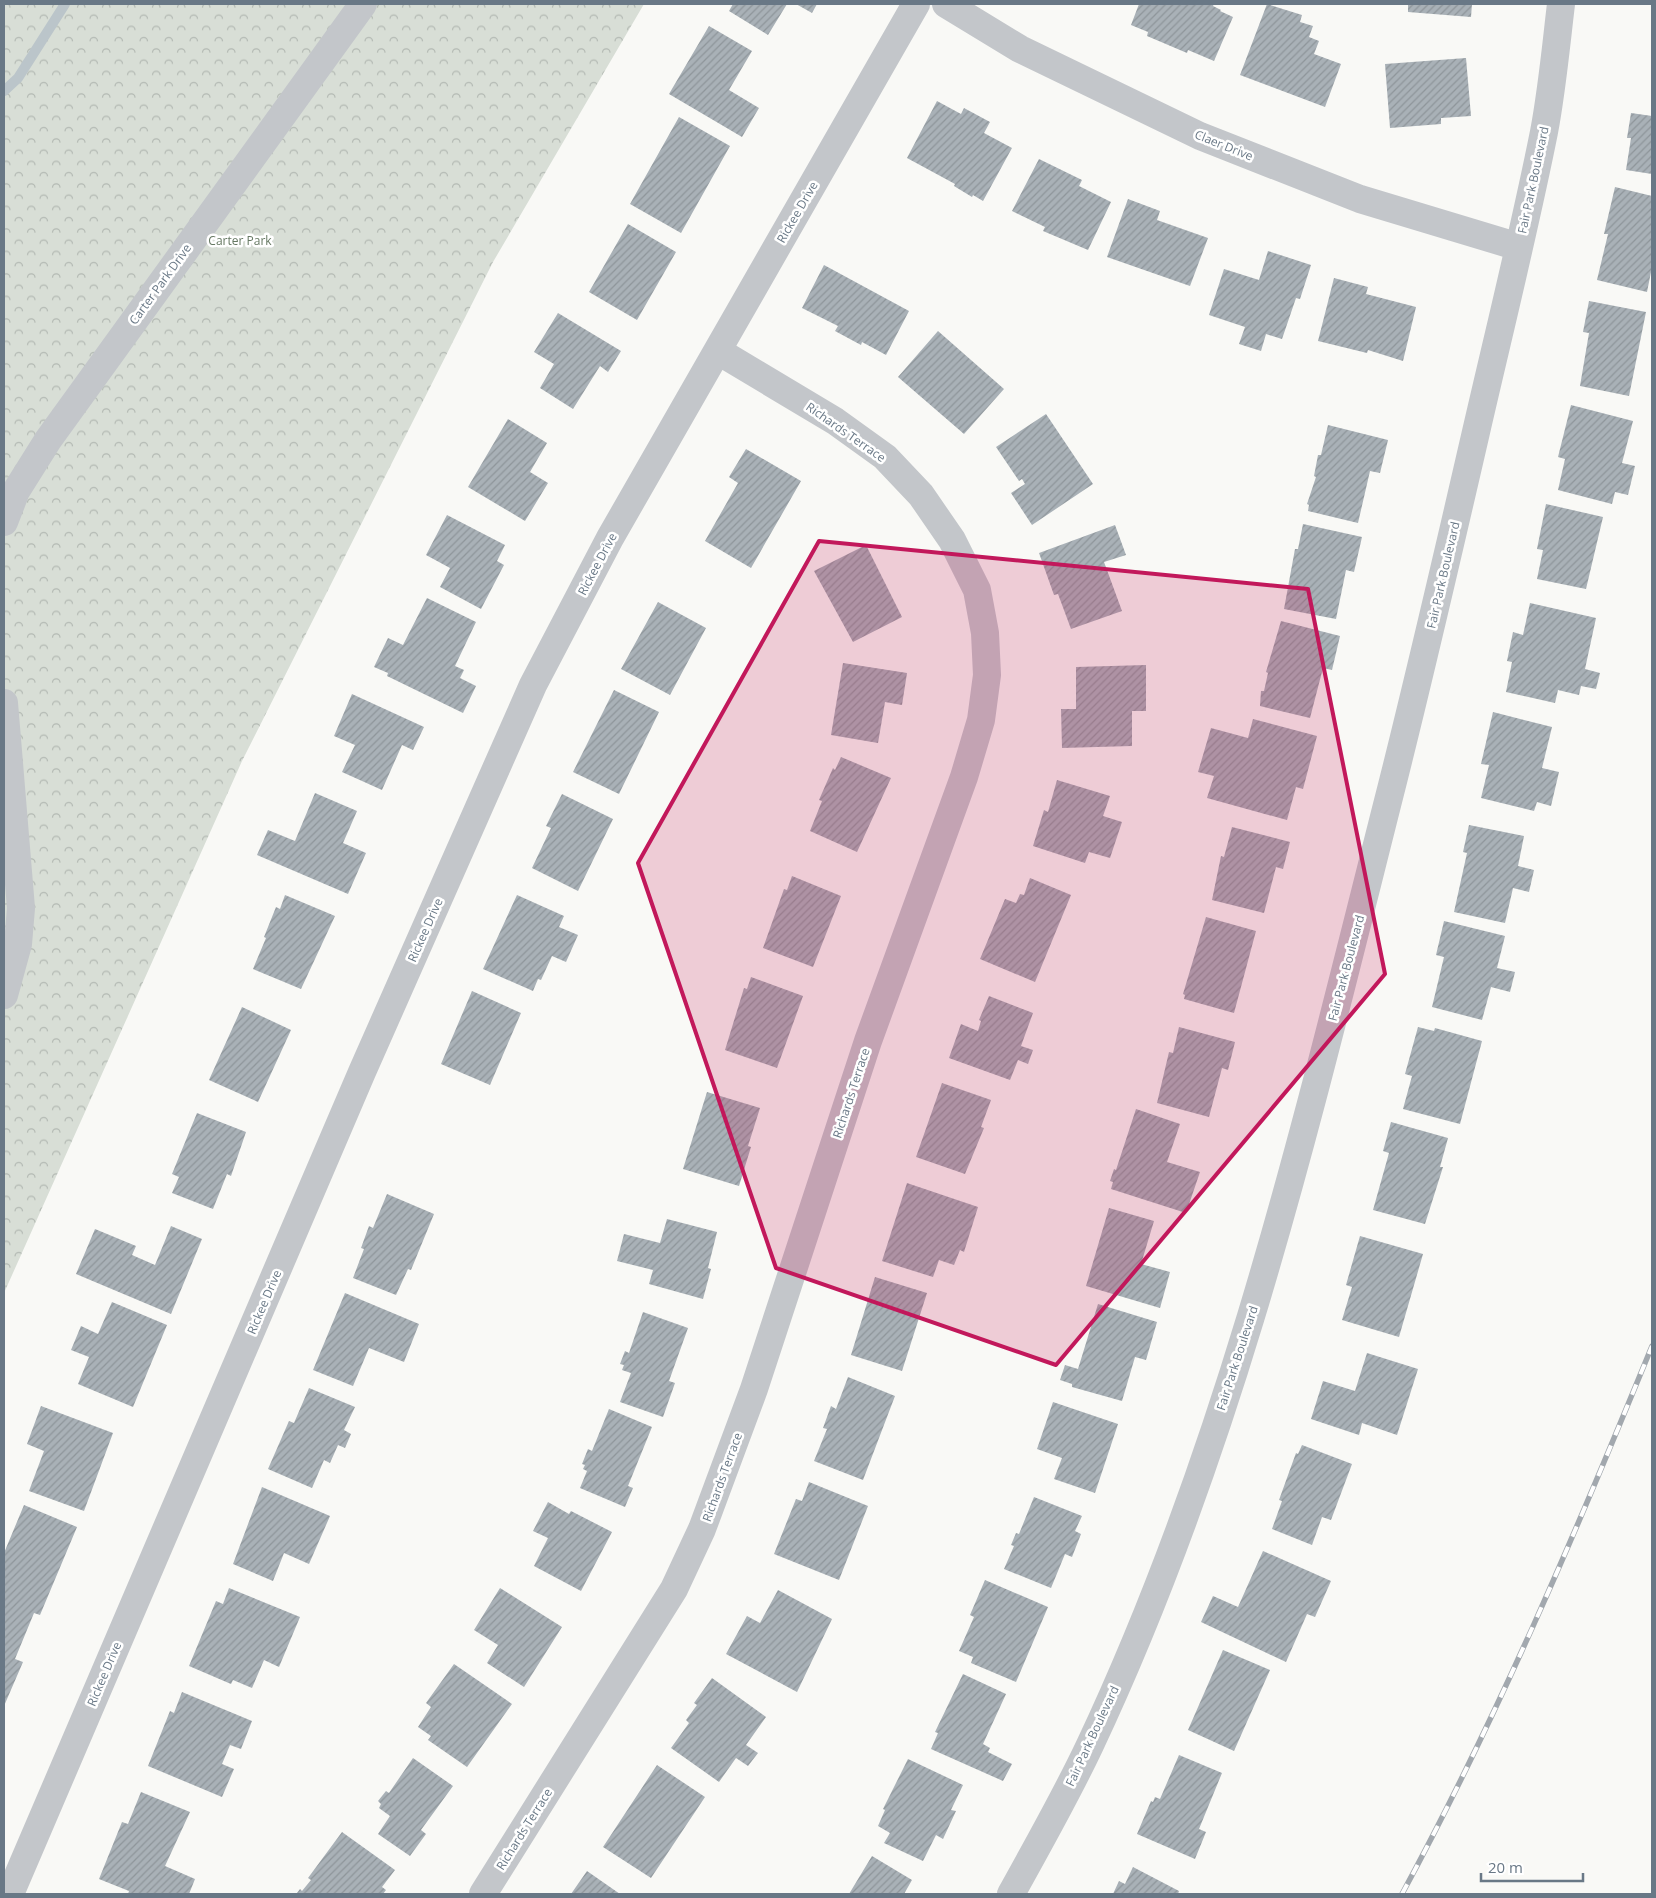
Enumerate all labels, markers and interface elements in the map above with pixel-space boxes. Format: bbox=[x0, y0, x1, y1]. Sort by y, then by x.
street label: Fair Park Boulevard bbox=[1513, 125, 1553, 235]
street label: Claer Drive bbox=[1192, 126, 1256, 164]
street label: Rickee Drive bbox=[773, 178, 822, 246]
park label: Carter Park bbox=[208, 232, 272, 249]
street label: Carter Park Drive bbox=[125, 240, 195, 328]
street label: Richards Terrace bbox=[803, 398, 889, 466]
street label: Fair Park Boulevard bbox=[1422, 520, 1464, 630]
street label: Rickee Drive bbox=[573, 530, 621, 598]
street label: Rickee Drive bbox=[403, 895, 447, 965]
street label: Fair Park Boulevard bbox=[1324, 913, 1368, 1023]
street label: Richards Terrace bbox=[828, 1046, 874, 1140]
street label: Rickee Drive bbox=[243, 1267, 285, 1337]
street label: Fair Park Boulevard bbox=[1212, 1303, 1262, 1413]
street label: Richards Terrace bbox=[698, 1430, 746, 1524]
street label: Rickee Drive bbox=[83, 1639, 125, 1709]
street label: Fair Park Boulevard bbox=[1061, 1683, 1123, 1789]
street label: Richards Terrace bbox=[492, 1785, 556, 1873]
scale bar bbox=[1481, 1850, 1584, 1882]
text: 20 m bbox=[1488, 1857, 1523, 1877]

